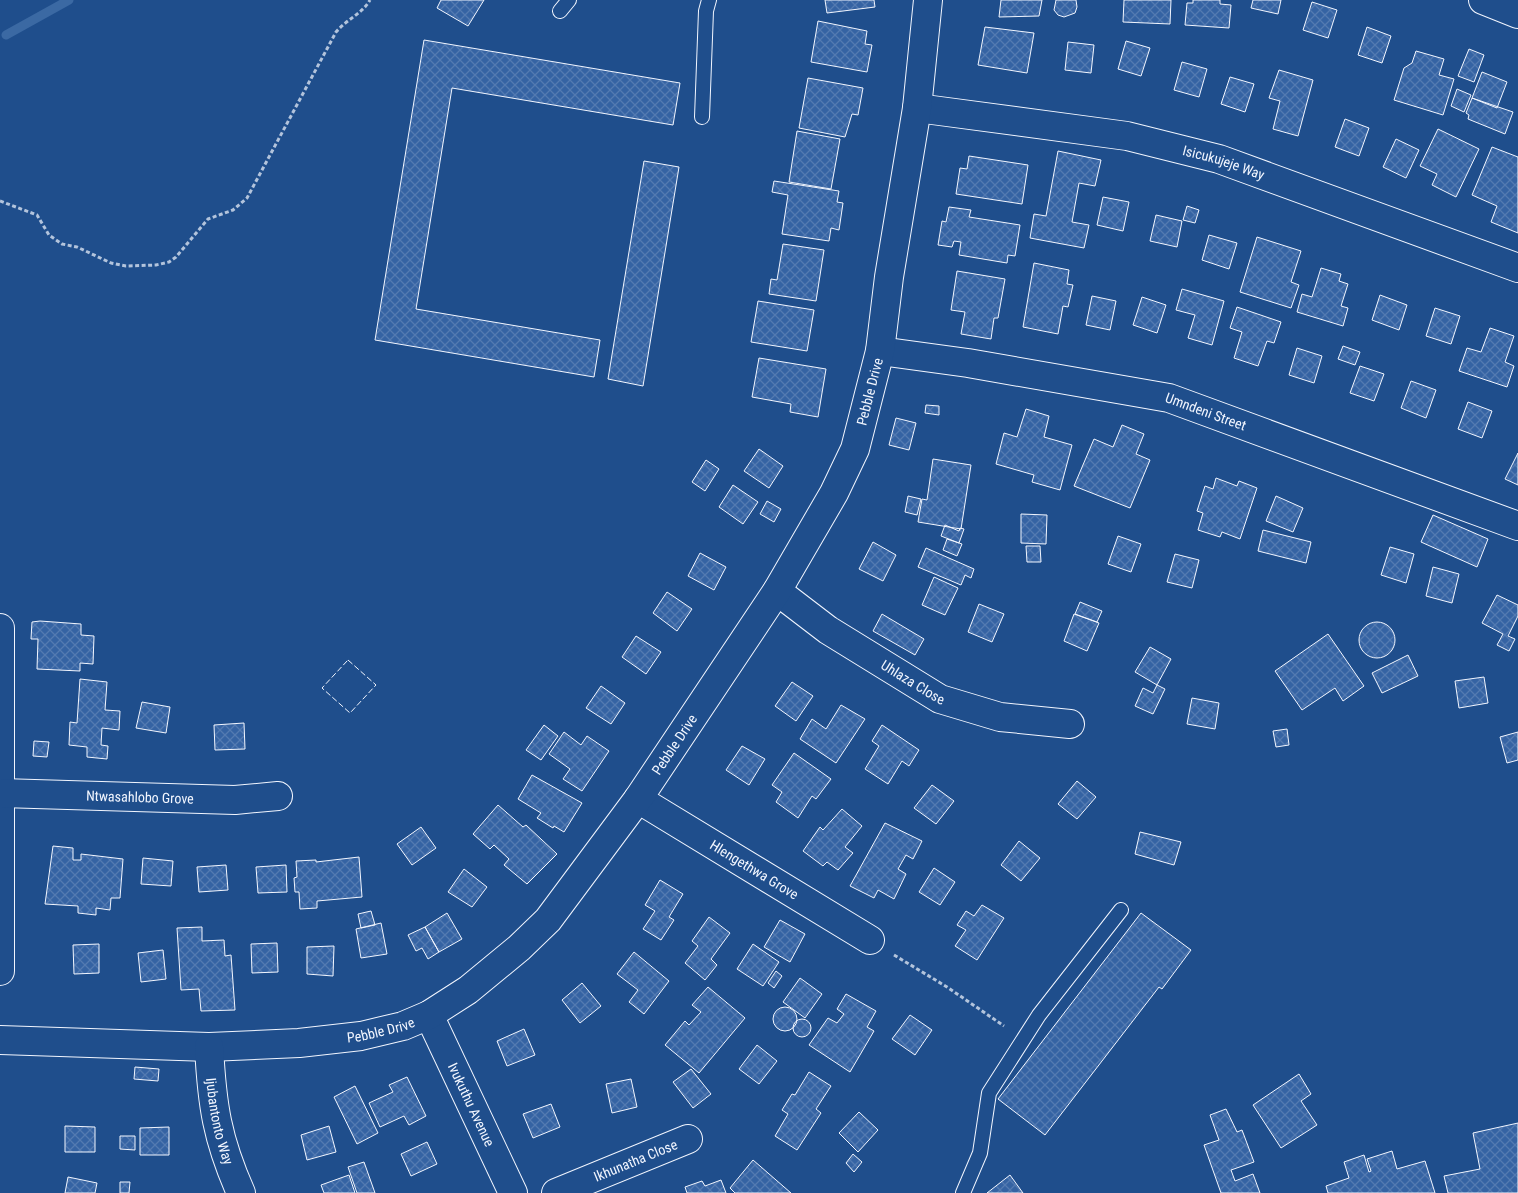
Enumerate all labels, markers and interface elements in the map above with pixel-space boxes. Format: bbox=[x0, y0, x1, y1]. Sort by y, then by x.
street label: Isicukujeje Way bbox=[1181, 142, 1267, 183]
street label: Pebble Drive bbox=[853, 356, 886, 427]
street label: Umndeni Street bbox=[1163, 389, 1248, 434]
street label: Uhlaza Close bbox=[878, 657, 947, 708]
street label: Pebble Drive bbox=[649, 711, 700, 778]
street label: Ntwasahlobo Grove bbox=[86, 788, 194, 807]
street label: Hlengethwa Grove bbox=[707, 837, 802, 903]
street label: Pebble Drive bbox=[346, 1014, 417, 1046]
street label: Ivukuthu Avenue bbox=[445, 1060, 498, 1149]
street label: Ijubantonto Way bbox=[203, 1077, 237, 1167]
street label: Ikhunatha Close bbox=[591, 1136, 680, 1185]

